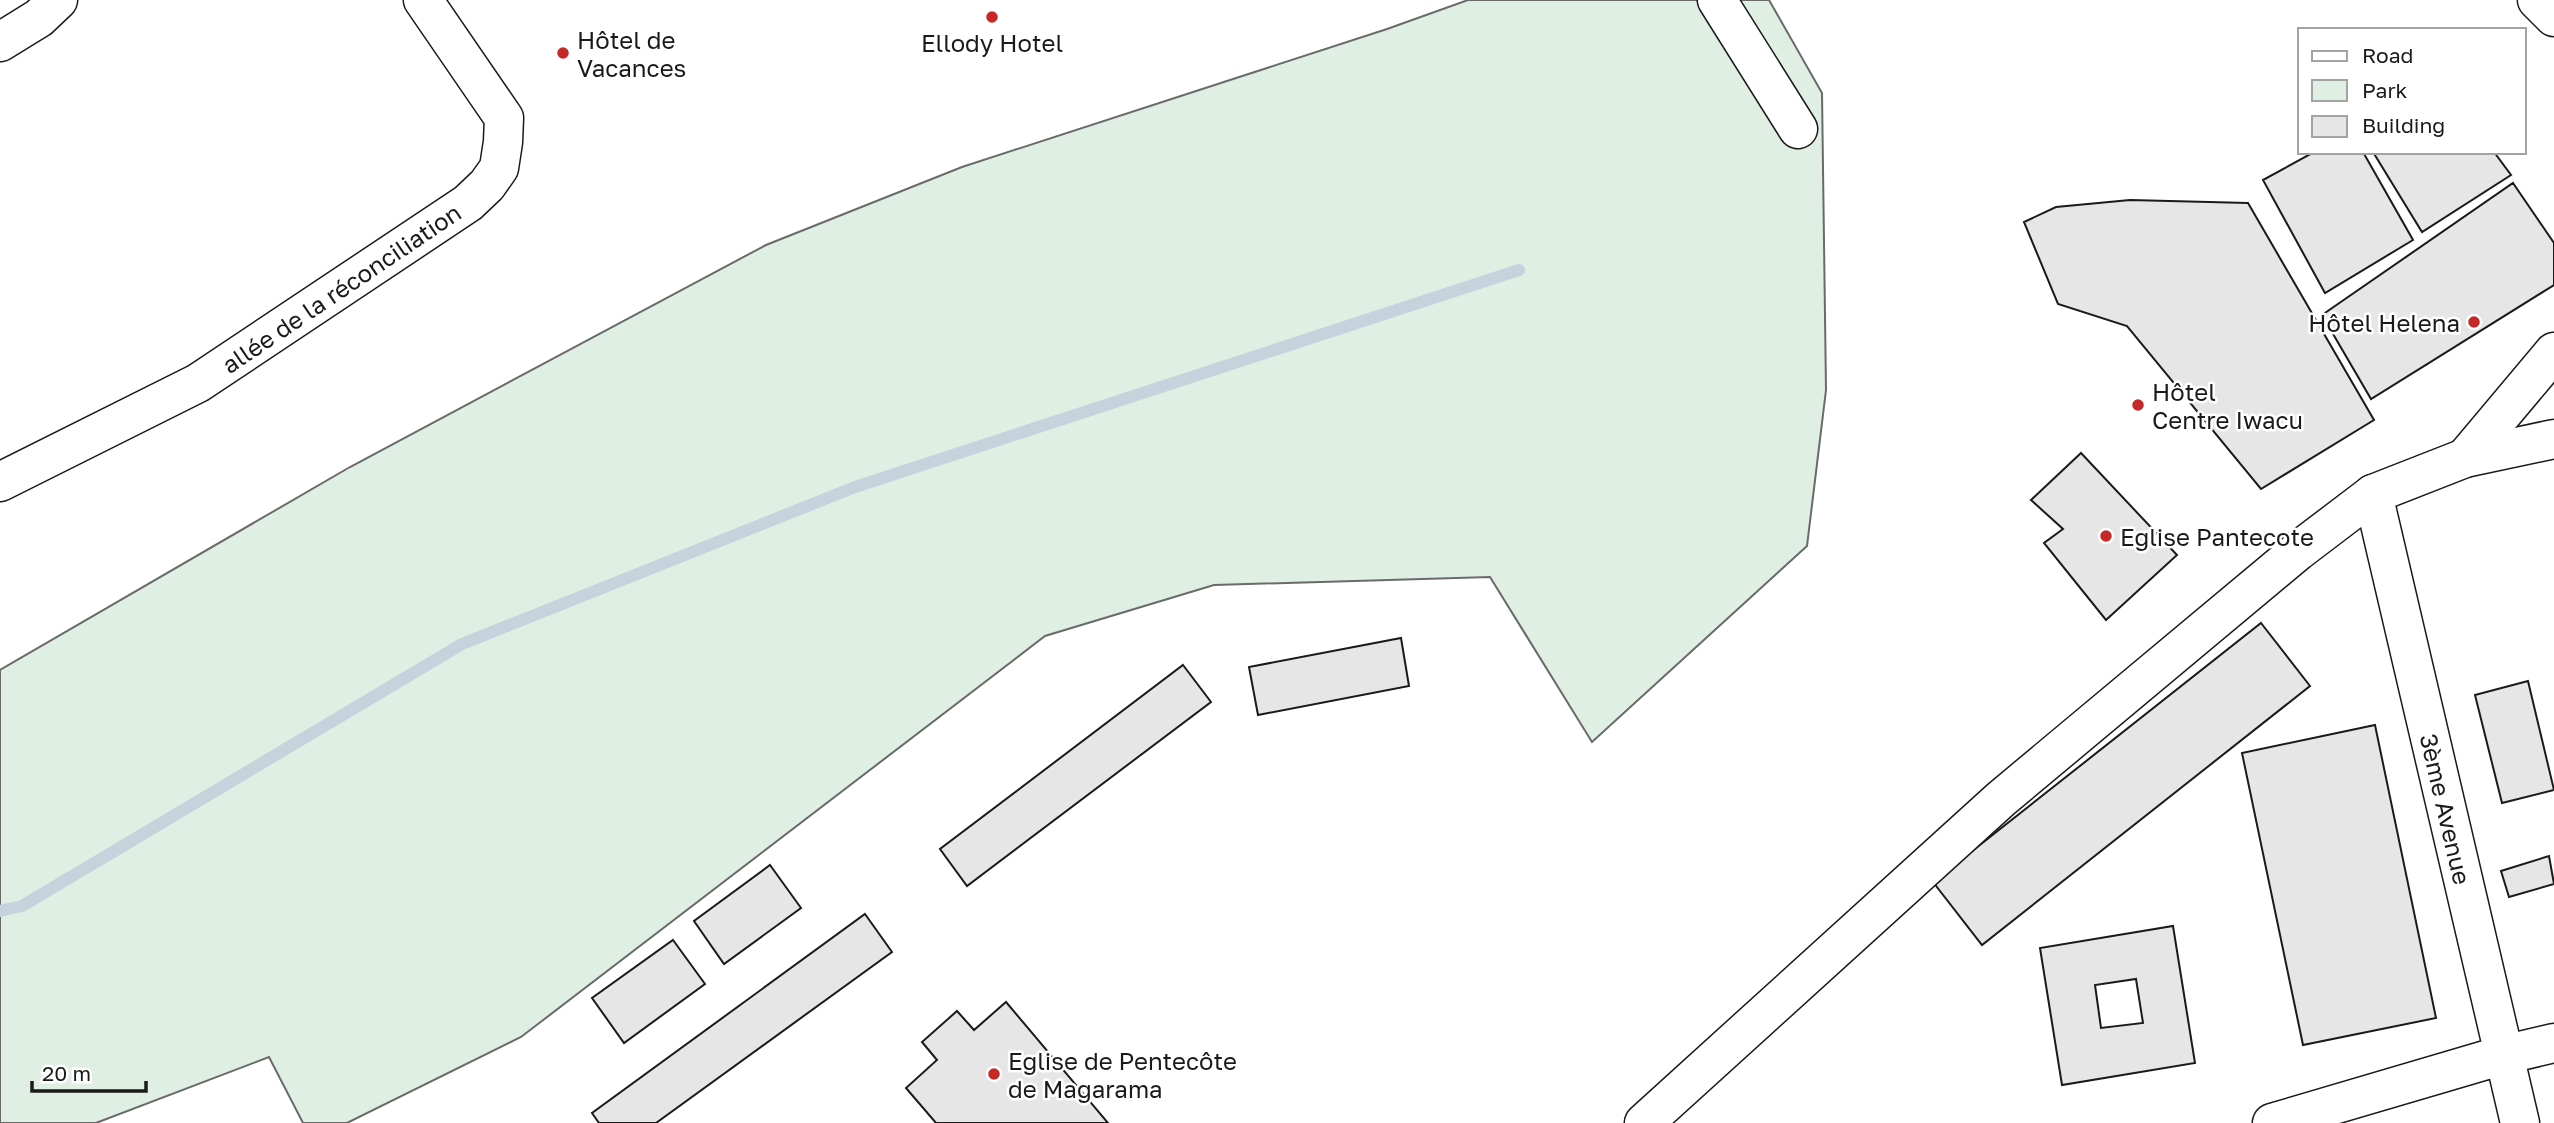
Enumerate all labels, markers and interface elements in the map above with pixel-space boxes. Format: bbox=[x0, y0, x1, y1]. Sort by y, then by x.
marker: Ellody Hotel bbox=[984, 9, 1000, 25]
place label: Hôtel de Vacances bbox=[577, 25, 686, 82]
place label: Ellody Hotel bbox=[921, 28, 1063, 57]
legend bbox=[2298, 28, 2526, 154]
text: Road bbox=[2362, 42, 2413, 68]
marker: Hôtel de Vacances bbox=[555, 45, 571, 61]
text: Park bbox=[2362, 77, 2408, 103]
text: Building bbox=[2362, 112, 2445, 138]
street label: allée de la réconciliation bbox=[216, 197, 466, 379]
place label: Hôtel Helena bbox=[2308, 308, 2460, 337]
marker: Hôtel Helena bbox=[2466, 314, 2482, 330]
place label: Hôtel Centre Iwacu bbox=[2152, 377, 2303, 434]
marker: Hôtel Centre Iwacu bbox=[2130, 397, 2146, 413]
place label: Eglise Pantecote bbox=[2120, 522, 2314, 551]
marker: Eglise Pantecote bbox=[2098, 528, 2114, 544]
street label: 3ème Avenue bbox=[2415, 731, 2477, 887]
place label: Eglise de Pentecôte de Magarama bbox=[1008, 1046, 1237, 1103]
scale bar bbox=[32, 1050, 145, 1094]
text: 20 m bbox=[42, 1060, 91, 1086]
marker: Eglise de Pentecôte de Magarama bbox=[986, 1066, 1002, 1082]

